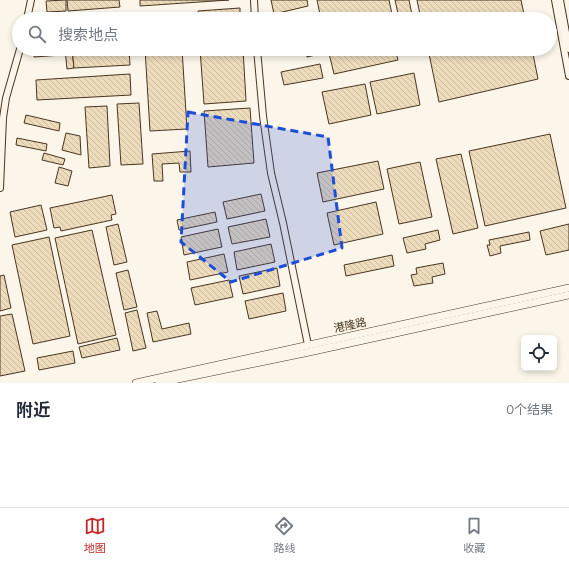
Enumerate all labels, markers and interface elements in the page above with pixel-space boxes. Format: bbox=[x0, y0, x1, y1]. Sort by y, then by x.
search box bbox=[12, 12, 557, 56]
icon: search bbox=[26, 23, 48, 45]
text: 搜索地点 bbox=[58, 24, 118, 46]
street label: 港隆路 bbox=[332, 314, 368, 336]
map controls bbox=[521, 335, 557, 371]
button: locate bbox=[521, 335, 557, 371]
text: 附近 bbox=[16, 398, 50, 422]
text: 0个结果 bbox=[506, 400, 553, 419]
tab: 地图 bbox=[84, 515, 106, 556]
tab: 路线 bbox=[273, 515, 295, 556]
tab: 收藏 bbox=[463, 515, 485, 556]

